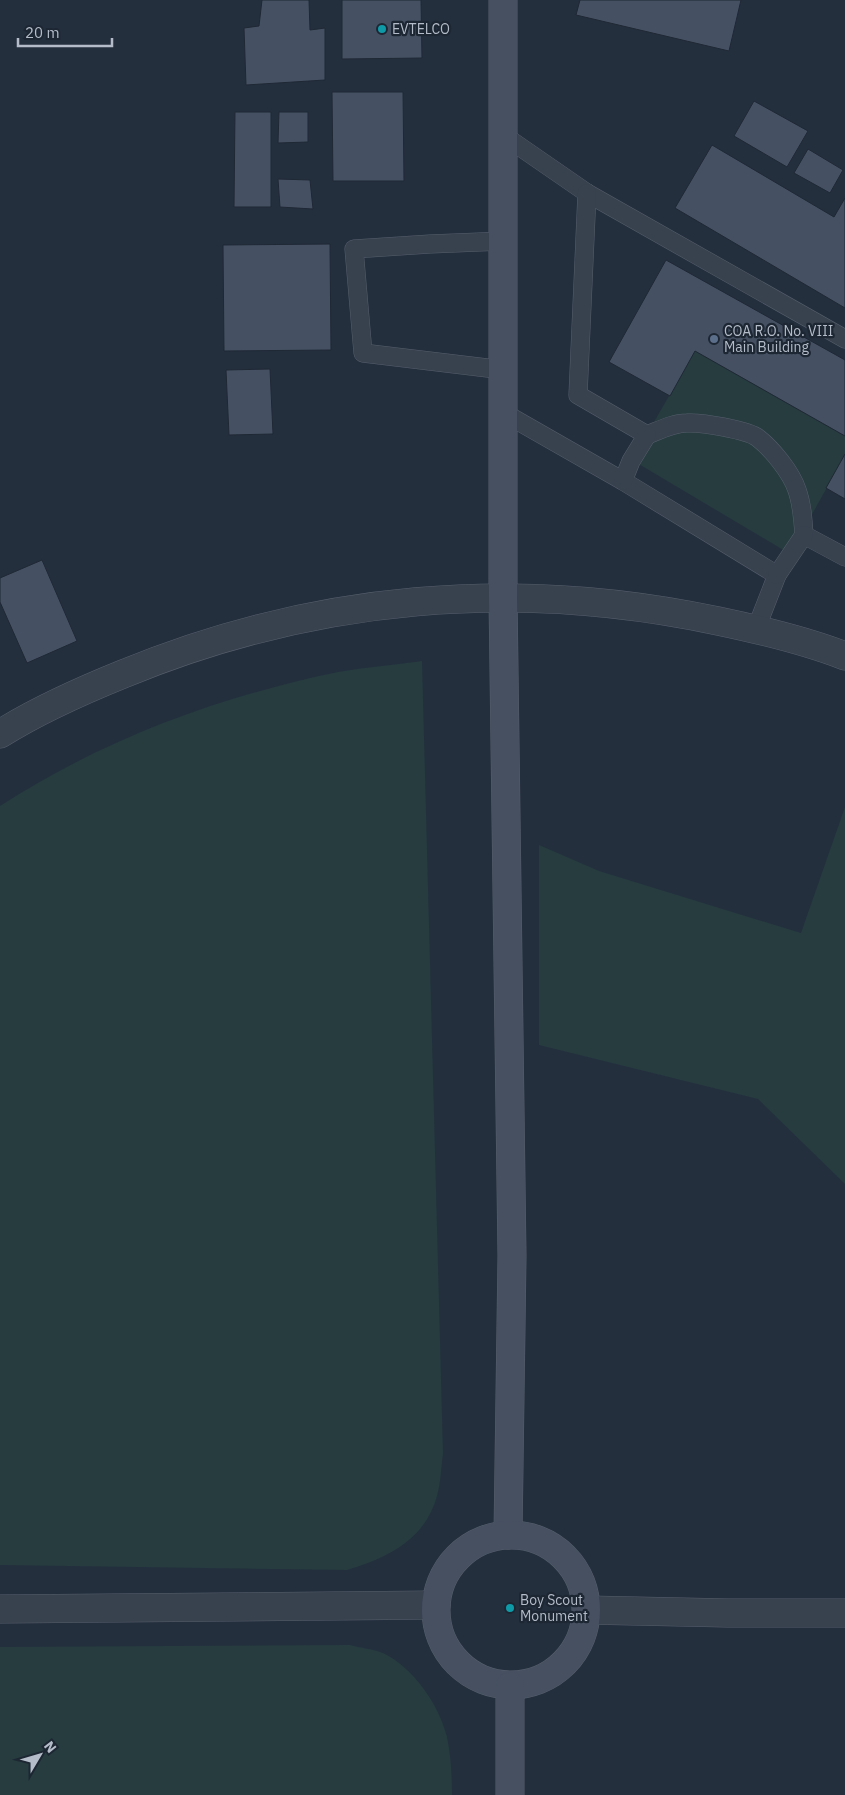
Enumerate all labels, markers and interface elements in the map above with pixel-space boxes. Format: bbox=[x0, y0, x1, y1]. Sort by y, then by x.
scale bar bbox=[18, 15, 111, 47]
place label: EVTELCO bbox=[392, 20, 450, 38]
text: 20 m bbox=[25, 23, 60, 42]
marker: EVTELCO bbox=[376, 23, 388, 35]
place label: COA R.O. No. VIII Main Building bbox=[724, 322, 833, 356]
marker: COA R.O. No. VIII Main Building bbox=[708, 333, 720, 345]
place label: Boy Scout Monument bbox=[520, 1591, 588, 1625]
marker: Boy Scout Monument bbox=[504, 1602, 516, 1614]
north arrow bbox=[15, 1730, 65, 1780]
text: N bbox=[40, 1737, 60, 1757]

